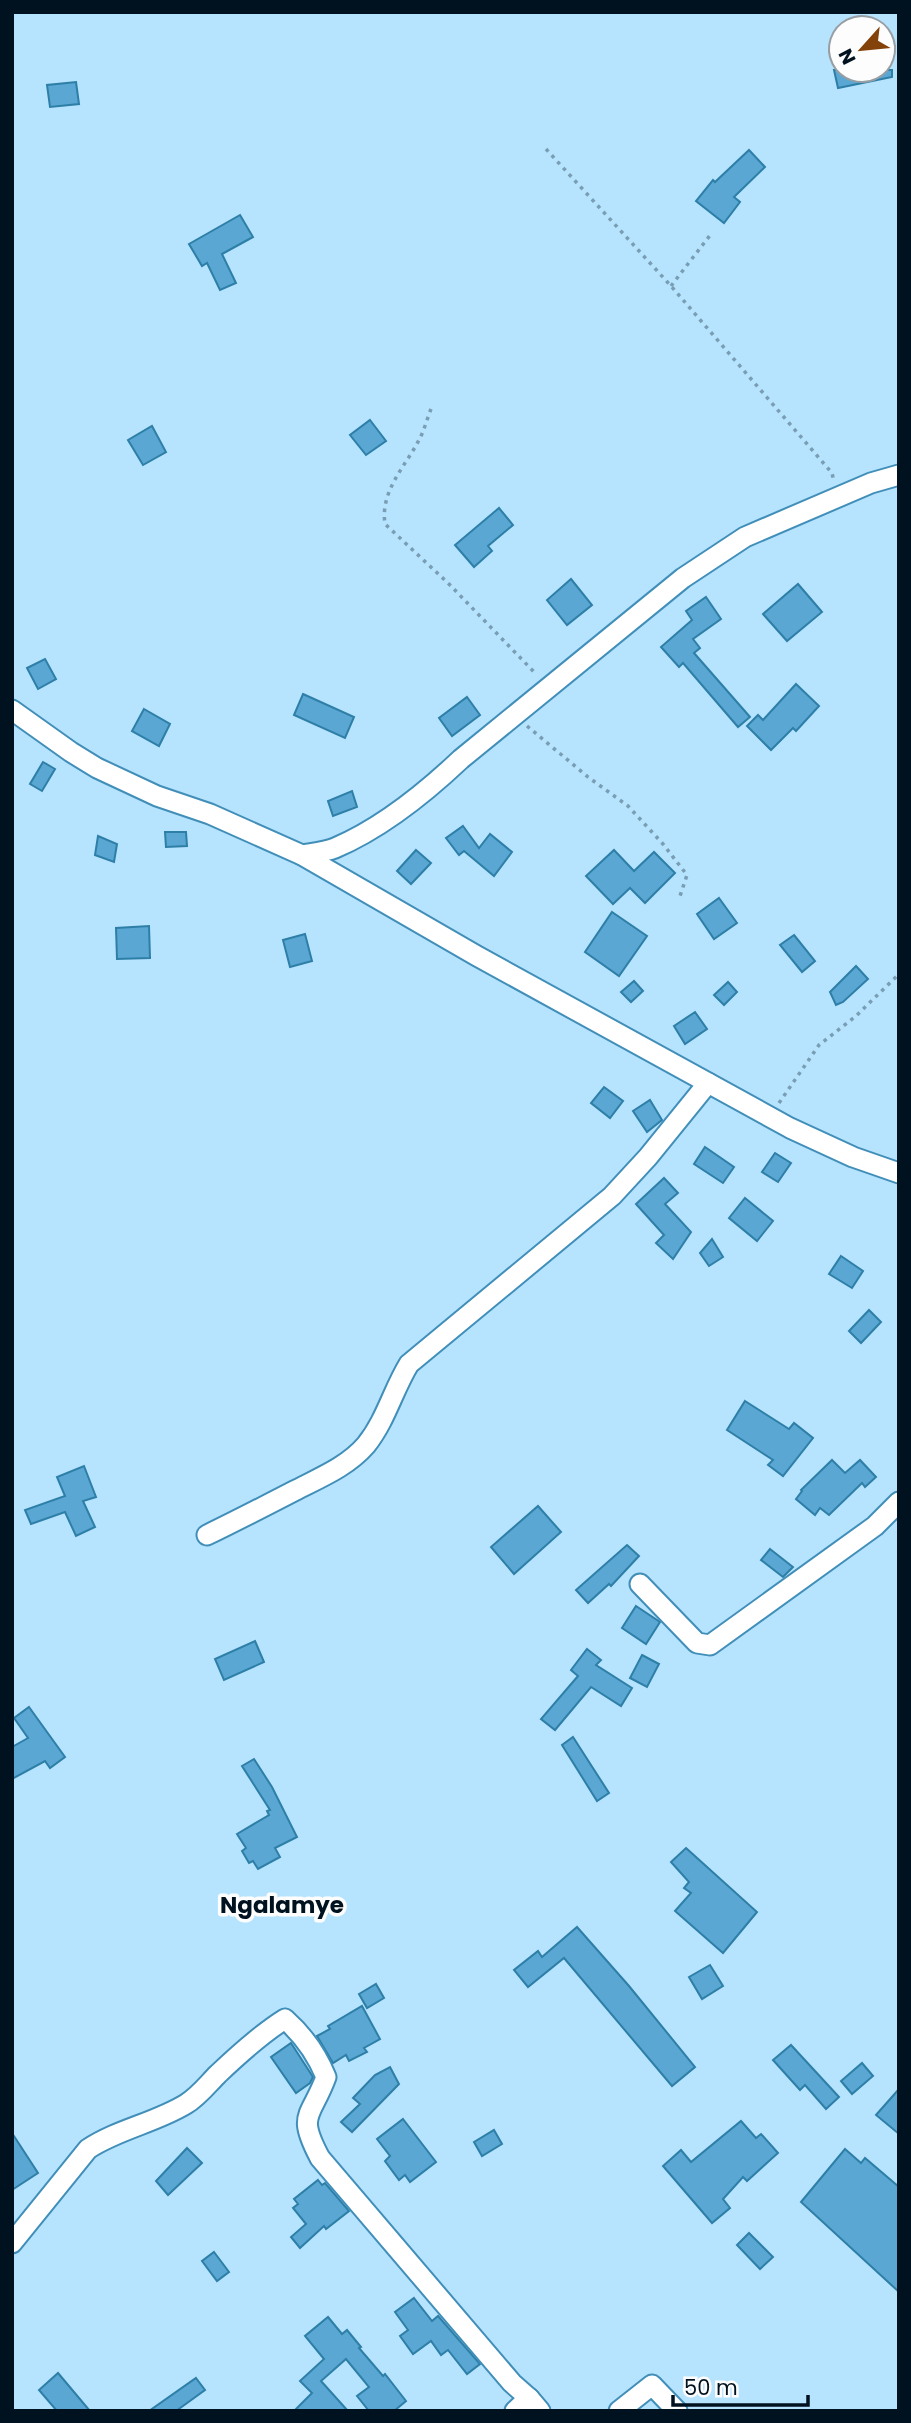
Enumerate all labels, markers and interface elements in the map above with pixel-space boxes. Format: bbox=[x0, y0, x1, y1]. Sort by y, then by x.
north arrow bbox=[827, 14, 897, 84]
text: N bbox=[832, 44, 863, 69]
district label: Ngalamye bbox=[220, 1889, 344, 1921]
scale bar bbox=[673, 2364, 808, 2408]
text: 50 m bbox=[684, 2373, 738, 2402]

